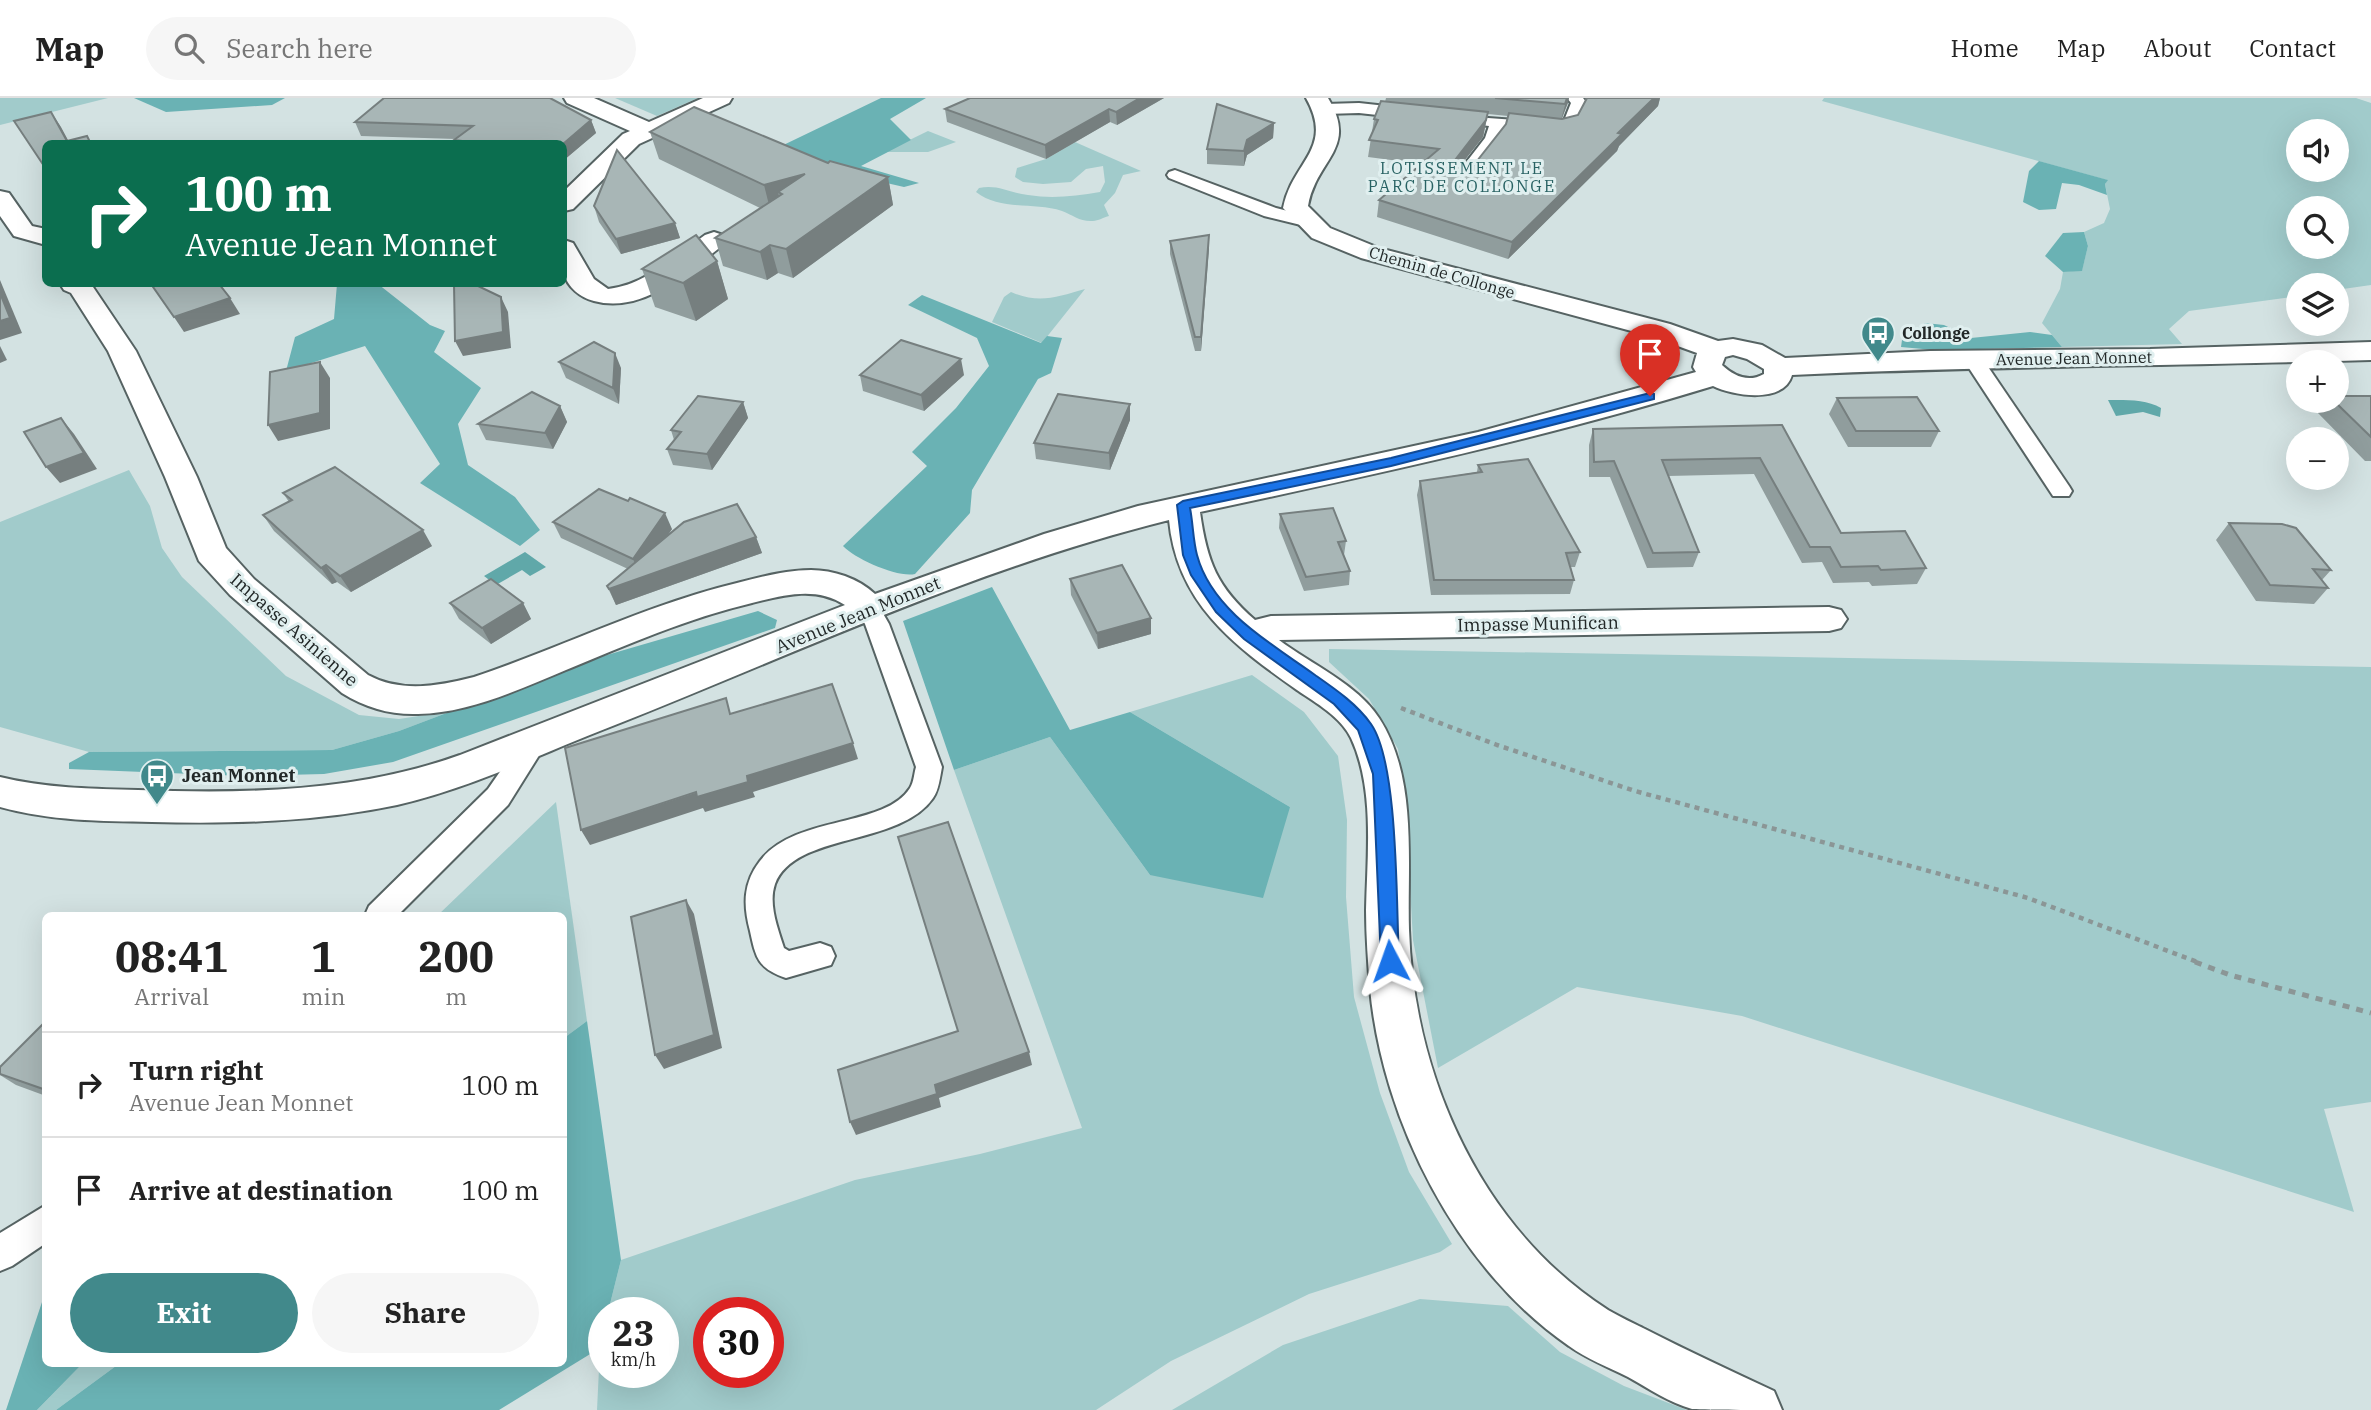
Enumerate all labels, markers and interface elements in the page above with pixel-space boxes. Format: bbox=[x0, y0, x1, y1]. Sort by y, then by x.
search box bbox=[146, 17, 636, 80]
text: Map bbox=[35, 27, 104, 70]
icon: search bbox=[170, 29, 208, 67]
text: Search here bbox=[226, 31, 373, 65]
text: Home bbox=[1951, 32, 2019, 64]
text: Map bbox=[2057, 32, 2105, 64]
text: About bbox=[2143, 32, 2211, 64]
text: Contact bbox=[2249, 32, 2336, 64]
map controls bbox=[2286, 119, 2349, 490]
button: sound bbox=[2286, 119, 2349, 182]
district label: LOTISSEMENT LE PARC DE COLLONGE bbox=[1368, 158, 1556, 196]
text: 100 m bbox=[185, 161, 332, 224]
icon: right bbox=[70, 168, 161, 259]
button: search bbox=[2286, 196, 2349, 259]
text: Avenue Jean Monnet bbox=[185, 223, 497, 265]
street label: Chemin de Collonge bbox=[1367, 242, 1517, 302]
button: layers bbox=[2286, 273, 2349, 336]
bus stop icon: Collonge bbox=[1859, 314, 1897, 363]
place label: Collonge bbox=[1902, 323, 1970, 343]
pin bbox=[1620, 324, 1680, 396]
icon: arrive bbox=[1631, 335, 1669, 373]
street label: Avenue Jean Monnet bbox=[1996, 347, 2153, 369]
button: + bbox=[2286, 350, 2349, 413]
button: − bbox=[2286, 427, 2349, 490]
street label: Impasse Asinienne bbox=[226, 568, 363, 691]
street label: Avenue Jean Monnet bbox=[772, 571, 944, 658]
street label: Impasse Munifican bbox=[1457, 611, 1619, 636]
bus stop icon: Jean Monnet bbox=[138, 757, 176, 806]
place label: Jean Monnet bbox=[182, 764, 295, 787]
position arrow bbox=[1353, 924, 1427, 998]
text: 08:41 bbox=[115, 929, 229, 984]
text: 1 bbox=[311, 929, 336, 984]
text: 200 bbox=[418, 929, 494, 984]
text: Arrival bbox=[134, 981, 209, 1011]
text: min bbox=[302, 981, 345, 1011]
text: m bbox=[445, 981, 467, 1011]
text: Turn right bbox=[129, 1053, 263, 1087]
icon: right bbox=[70, 1066, 108, 1104]
text: 100 m bbox=[461, 1068, 539, 1102]
text: Avenue Jean Monnet bbox=[129, 1087, 353, 1117]
icon: arrive bbox=[70, 1171, 108, 1209]
text: Arrive at destination bbox=[129, 1173, 393, 1207]
text: 100 m bbox=[461, 1173, 539, 1207]
button: Exit bbox=[70, 1273, 298, 1353]
button: Share bbox=[312, 1273, 539, 1353]
speed limit sign: 30 bbox=[693, 1297, 784, 1388]
text: 23 bbox=[612, 1310, 655, 1356]
text: km/h bbox=[611, 1348, 656, 1371]

